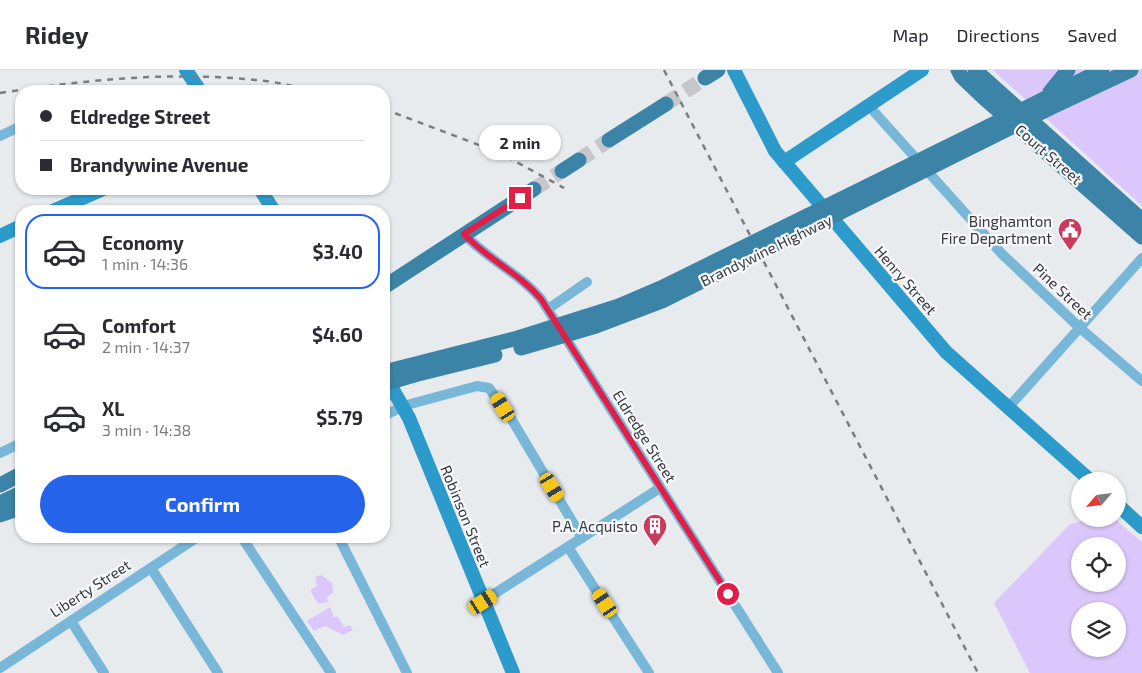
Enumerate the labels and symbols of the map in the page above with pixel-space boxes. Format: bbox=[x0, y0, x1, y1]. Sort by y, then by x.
street label: Court Street bbox=[1012, 120, 1086, 188]
callout: 2 min bbox=[479, 126, 561, 160]
route end bbox=[509, 187, 531, 209]
street label: Brandywine Highway bbox=[697, 210, 835, 290]
place label: Binghamton Fire Department bbox=[941, 212, 1052, 247]
public building icon: Binghamton Fire Department bbox=[1057, 217, 1083, 251]
street label: Henry Street bbox=[871, 242, 941, 318]
street label: Pine Street bbox=[1030, 259, 1097, 323]
street label: Eldredge Street bbox=[609, 387, 681, 486]
car bbox=[488, 390, 517, 424]
street label: Robinson Street bbox=[437, 462, 495, 570]
car bbox=[537, 470, 566, 504]
north arrow bbox=[1071, 472, 1126, 528]
building icon: P.A. Acquisto bbox=[642, 513, 668, 547]
place label: P.A. Acquisto bbox=[552, 517, 638, 535]
street label: Liberty Street bbox=[46, 555, 134, 621]
route start bbox=[717, 583, 739, 605]
car bbox=[590, 586, 619, 620]
car bbox=[466, 588, 499, 616]

